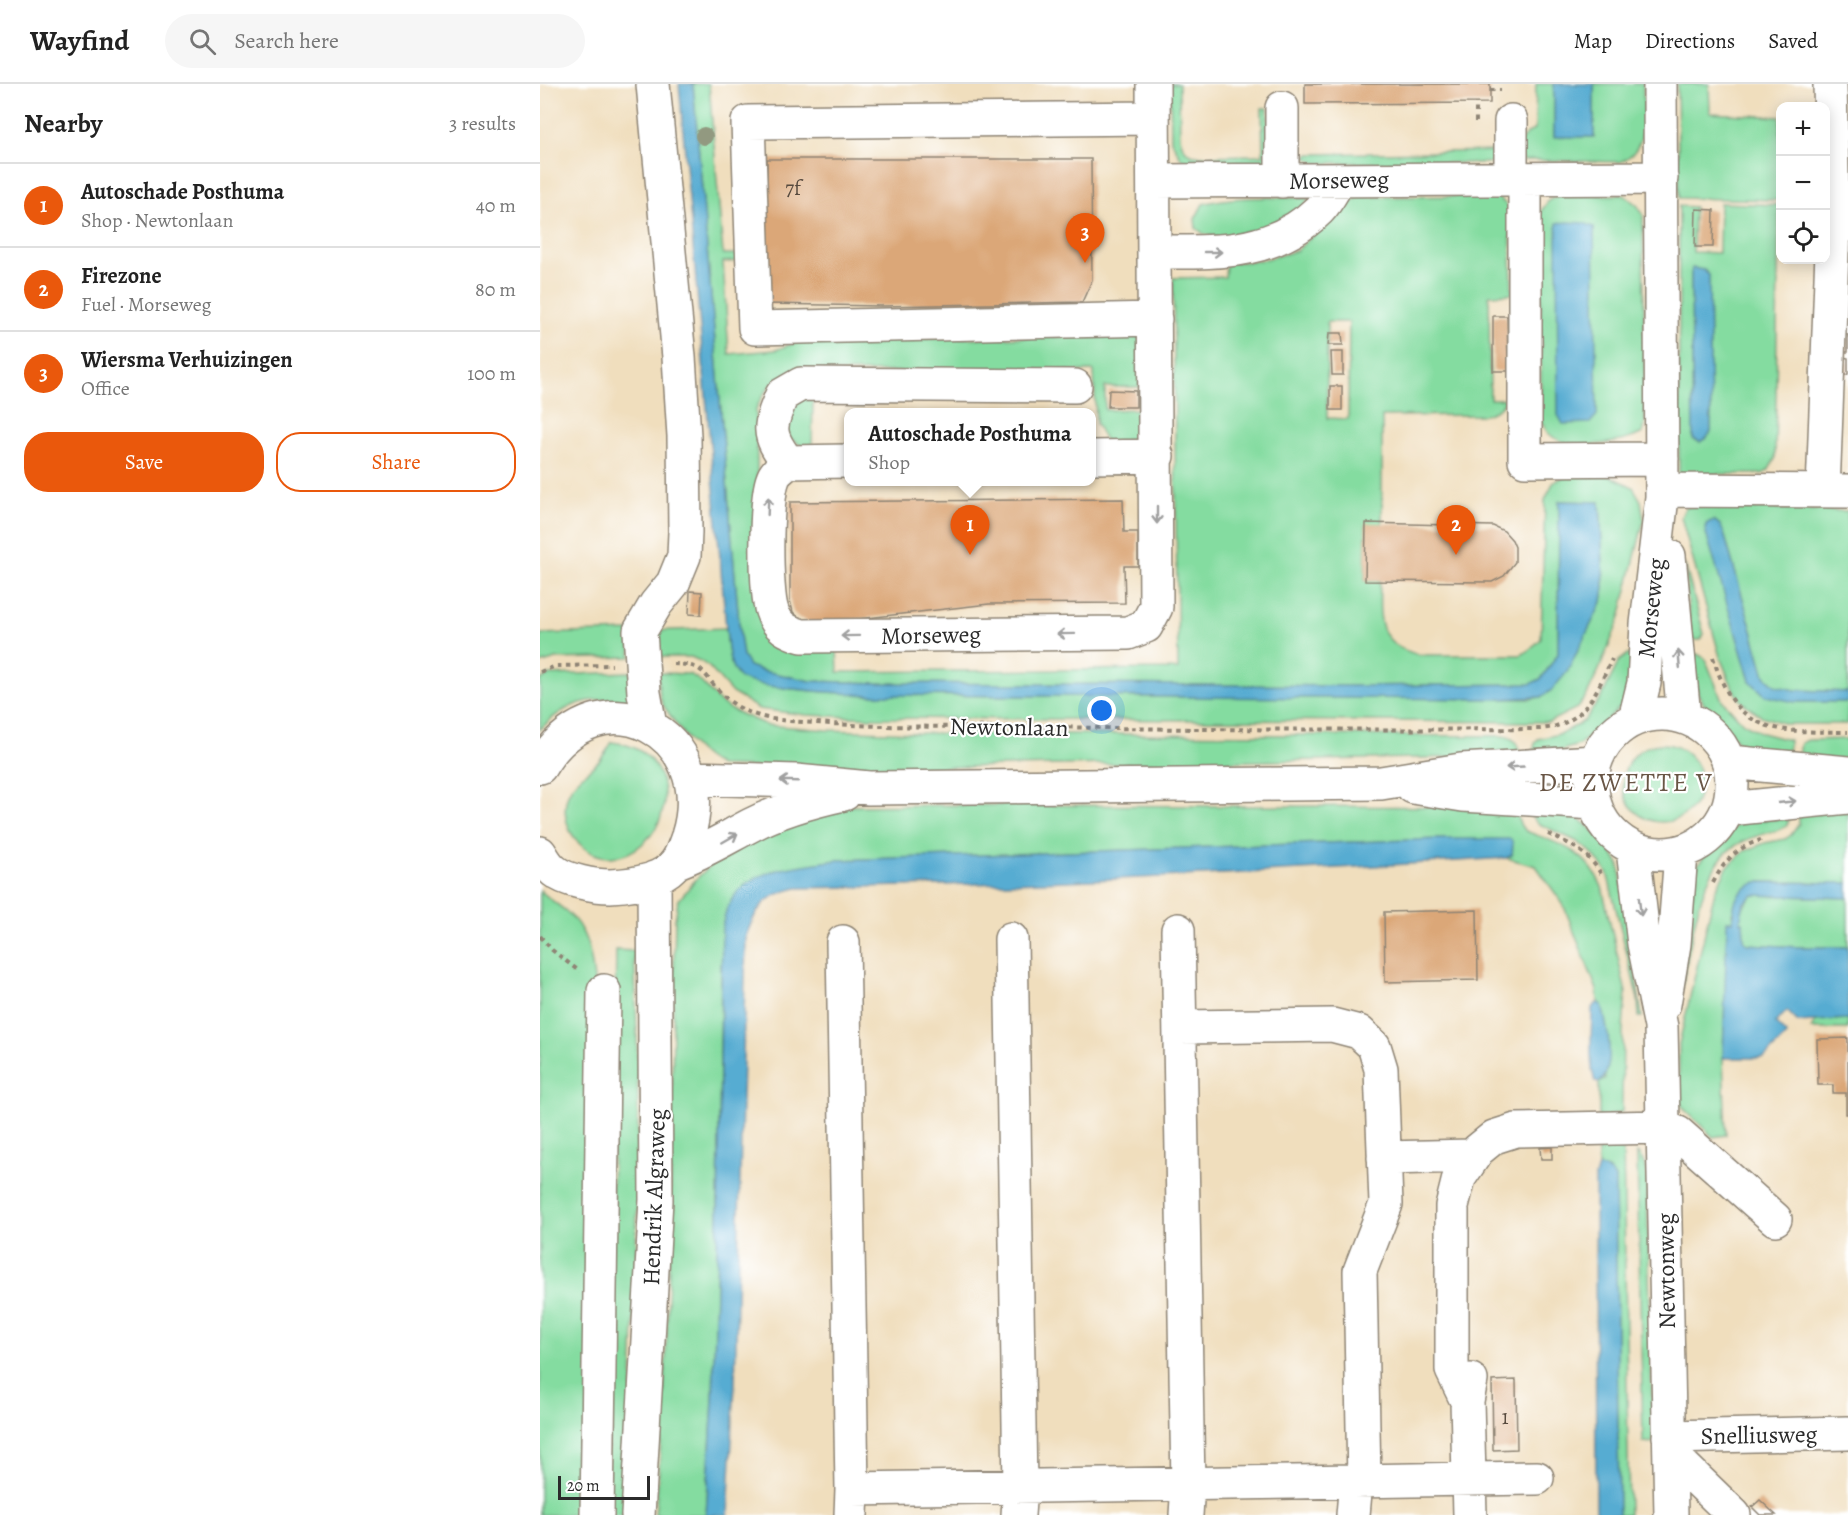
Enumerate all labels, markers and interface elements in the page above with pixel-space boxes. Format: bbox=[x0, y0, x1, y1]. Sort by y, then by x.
search box bbox=[165, 14, 585, 68]
text: Wayfind bbox=[30, 22, 129, 60]
icon: search bbox=[186, 25, 219, 58]
text: Search here bbox=[234, 26, 339, 56]
text: Map bbox=[1574, 27, 1612, 55]
text: Directions bbox=[1645, 27, 1735, 55]
text: Saved bbox=[1768, 27, 1818, 55]
map controls bbox=[1776, 102, 1830, 264]
button: + bbox=[1776, 102, 1830, 156]
text: Nearby bbox=[24, 106, 103, 141]
text: 3 results bbox=[449, 110, 516, 137]
button: − bbox=[1776, 156, 1830, 210]
street label: Morseweg bbox=[1288, 163, 1390, 197]
house number: 7f bbox=[785, 174, 804, 202]
text: Autoschade Posthuma bbox=[81, 177, 284, 207]
text: 1 bbox=[40, 192, 47, 219]
text: 40 m bbox=[476, 192, 516, 219]
text: Shop · Newtonlaan bbox=[81, 207, 234, 234]
button: locate bbox=[1776, 210, 1830, 264]
pin: 3 bbox=[1066, 214, 1104, 263]
one-way arrow bbox=[1202, 246, 1222, 258]
text: Firezone bbox=[81, 261, 162, 291]
text: 2 bbox=[39, 276, 48, 303]
text: 80 m bbox=[475, 276, 516, 303]
text: Fuel · Morseweg bbox=[81, 291, 212, 318]
text: Wiersma Verhuizingen bbox=[81, 345, 293, 375]
text: 3 bbox=[39, 360, 48, 387]
text: 100 m bbox=[467, 360, 516, 387]
text: Office bbox=[81, 375, 130, 402]
popup bbox=[844, 408, 1096, 486]
text: Autoschade Posthuma bbox=[868, 419, 1072, 449]
button: Save bbox=[24, 432, 264, 492]
button: Share bbox=[276, 432, 516, 492]
text: Shop bbox=[868, 449, 910, 476]
one-way arrow bbox=[763, 496, 774, 516]
one-way arrow bbox=[1151, 504, 1163, 524]
pin: 1 bbox=[950, 506, 990, 555]
pin: 2 bbox=[1436, 506, 1476, 555]
street label: Morseweg bbox=[1630, 556, 1672, 660]
street label: Morseweg bbox=[880, 618, 982, 652]
one-way arrow bbox=[1056, 628, 1076, 639]
one-way arrow bbox=[840, 630, 860, 642]
one-way arrow bbox=[1673, 649, 1684, 669]
your location bbox=[1087, 696, 1116, 725]
street label: Newtonlaan bbox=[949, 710, 1069, 744]
one-way arrow bbox=[1506, 762, 1526, 773]
district label: DE ZWETTE V bbox=[1539, 765, 1713, 800]
one-way arrow bbox=[780, 776, 800, 787]
one-way arrow bbox=[1776, 796, 1796, 807]
one-way arrow bbox=[721, 831, 738, 843]
one-way arrow bbox=[1634, 896, 1645, 916]
street label: Hendrik Algraweg bbox=[635, 1108, 673, 1286]
street label: Newtonweg bbox=[1649, 1213, 1683, 1329]
house number: 1 bbox=[1501, 1403, 1509, 1431]
street label: Snelliusweg bbox=[1700, 1418, 1818, 1452]
scale bar bbox=[558, 1473, 650, 1500]
text: 20 m bbox=[567, 1475, 600, 1497]

